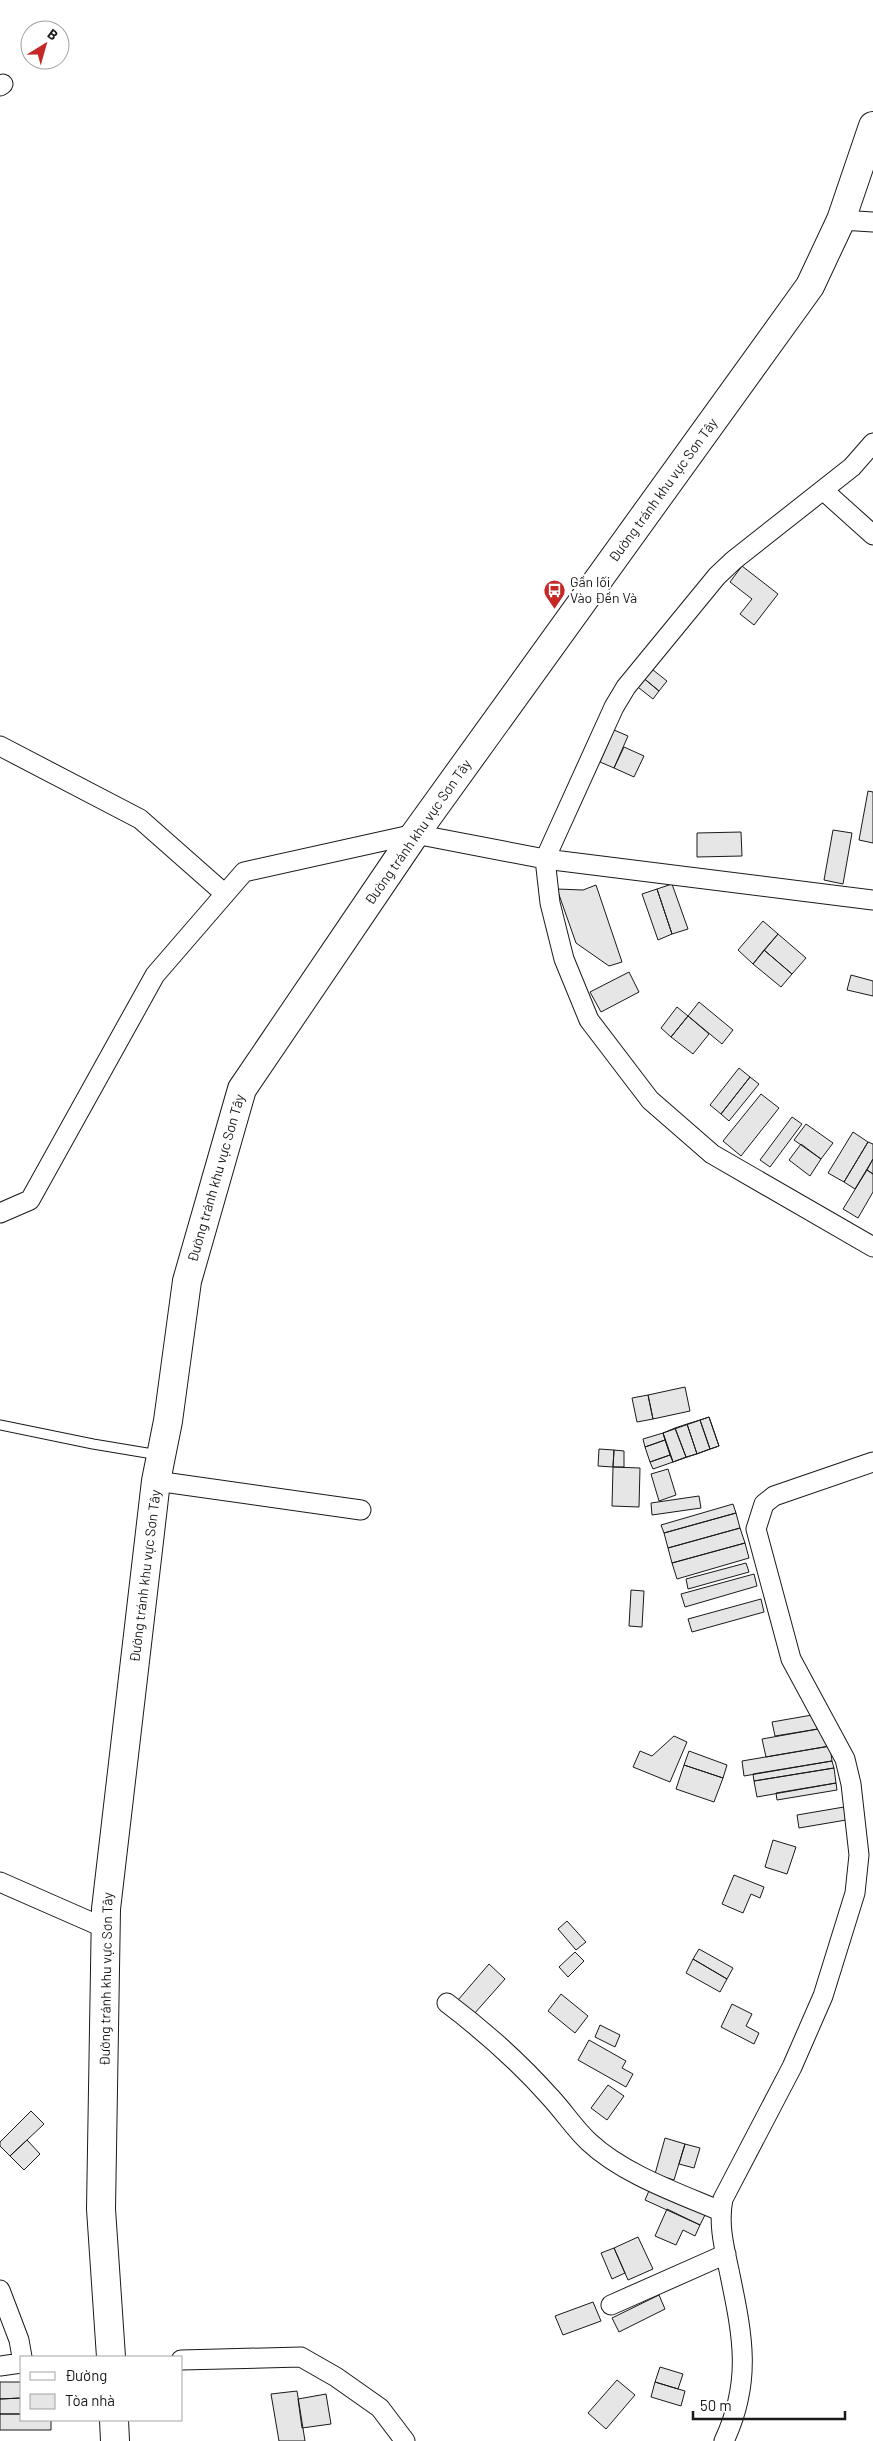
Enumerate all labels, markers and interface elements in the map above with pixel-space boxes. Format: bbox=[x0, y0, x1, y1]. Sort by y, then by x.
north arrow bbox=[20, 20, 70, 70]
text: B bbox=[45, 25, 62, 44]
street label: Đường tránh khu vực Sơn Tây bbox=[605, 414, 721, 565]
place label: Gần lối Vào Đền Và bbox=[570, 573, 637, 606]
bus stop icon: Gần lối Vào Đền Và bbox=[542, 578, 566, 609]
street label: Đường tránh khu vực Sơn Tây bbox=[361, 755, 475, 908]
street label: Đường tránh khu vực Sơn Tây bbox=[183, 1091, 248, 1264]
street label: Đường tránh khu vực Sơn Tây bbox=[125, 1488, 164, 1663]
street label: Đường tránh khu vực Sơn Tây bbox=[95, 1891, 116, 2066]
legend bbox=[20, 2356, 182, 2421]
text: Đường bbox=[65, 2366, 107, 2384]
scale bar bbox=[693, 2388, 846, 2420]
text: Tòa nhà bbox=[65, 2391, 115, 2409]
text: 50 m bbox=[700, 2396, 732, 2414]

